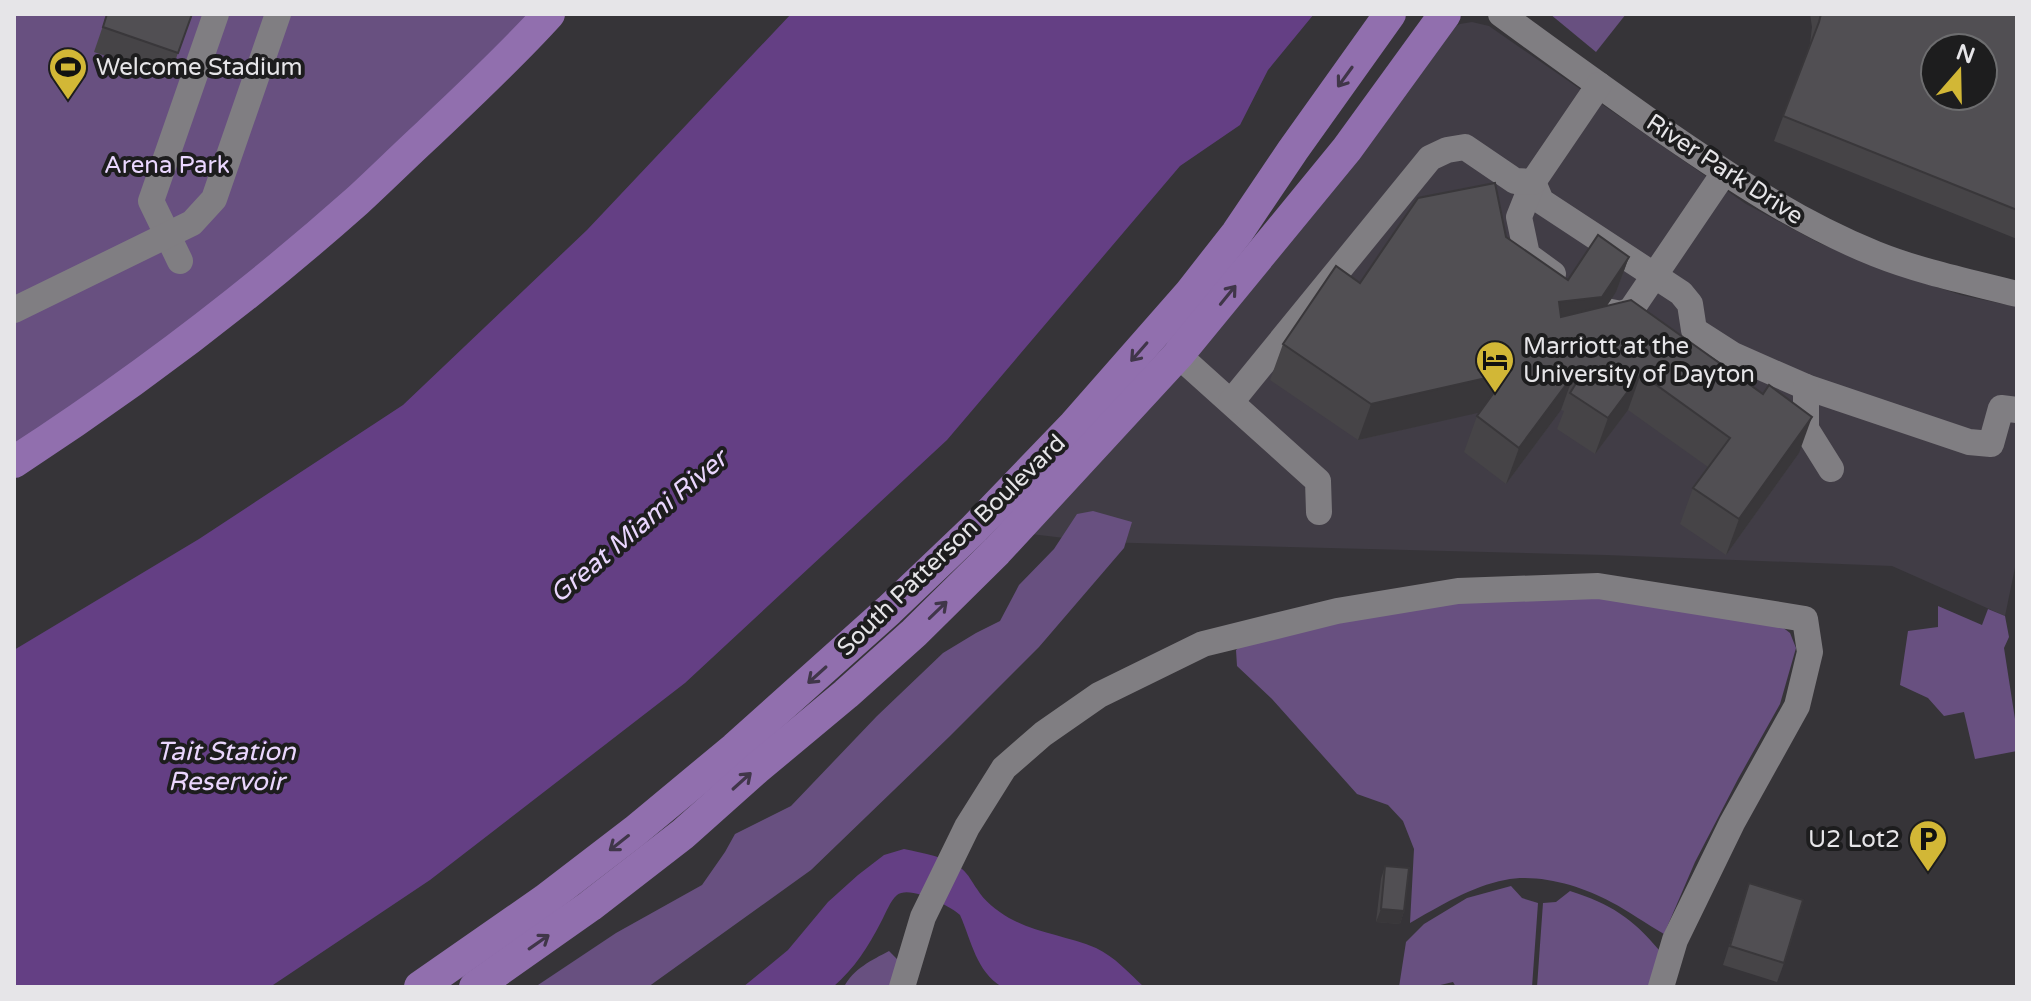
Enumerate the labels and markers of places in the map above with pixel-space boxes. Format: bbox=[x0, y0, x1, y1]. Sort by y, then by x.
sports icon: Welcome Stadium bbox=[47, 46, 89, 101]
place label: Welcome Stadium bbox=[96, 53, 303, 82]
place label: Marriott at the University of Dayton bbox=[1523, 332, 1755, 389]
hotel icon: Marriott at the University of Dayton bbox=[1474, 339, 1516, 394]
parking icon: U2 Lot2 bbox=[1907, 818, 1949, 873]
place label: U2 Lot2 bbox=[1808, 825, 1900, 854]

